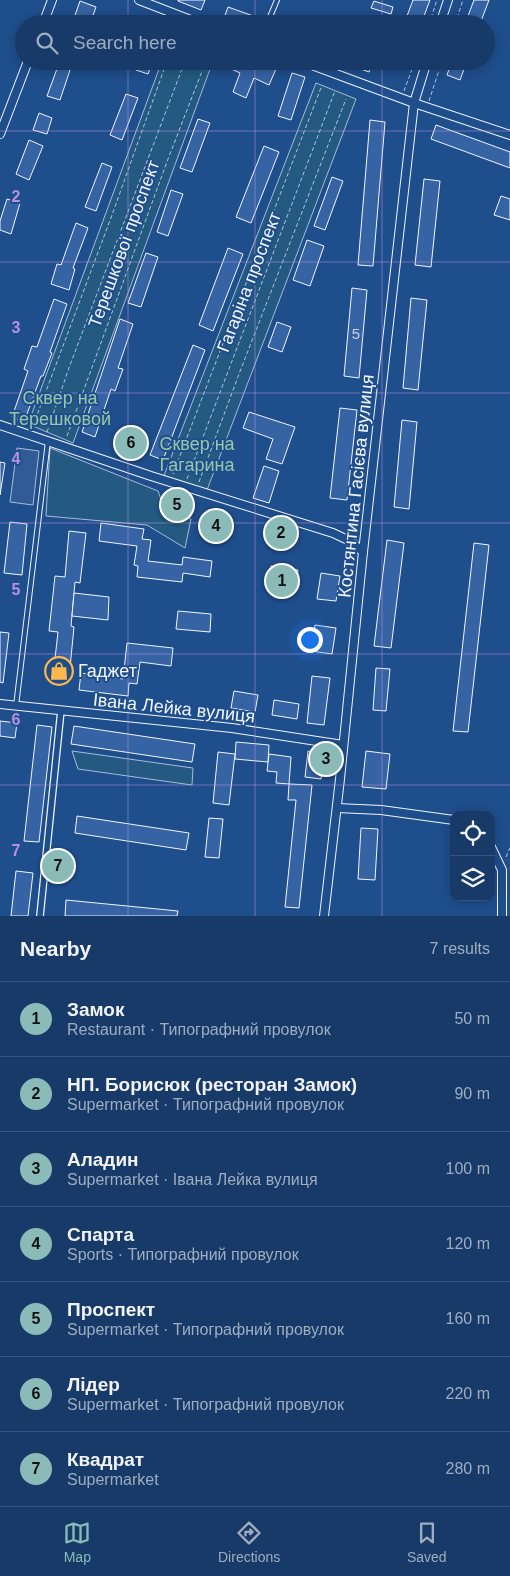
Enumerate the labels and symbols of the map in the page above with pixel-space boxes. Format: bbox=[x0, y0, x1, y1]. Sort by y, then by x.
street label: Терешкової проспект bbox=[84, 158, 164, 330]
text: 2 bbox=[12, 188, 21, 205]
street label: Гагаріна проспект bbox=[213, 209, 285, 355]
text: 3 bbox=[12, 319, 21, 336]
house number: 5 bbox=[352, 325, 360, 342]
street label: Костянтина Гасієва вулиця bbox=[334, 373, 378, 599]
park label: Сквер на Терешковой bbox=[9, 388, 111, 429]
pin: 6 bbox=[115, 424, 147, 462]
park label: Сквер на Гагарина bbox=[159, 434, 236, 475]
text: 4 bbox=[12, 450, 21, 467]
pin: 5 bbox=[161, 486, 193, 524]
pin: 4 bbox=[200, 507, 232, 545]
pin: 2 bbox=[265, 514, 297, 552]
pin: 1 bbox=[266, 562, 298, 600]
text: 5 bbox=[12, 581, 21, 598]
your location bbox=[297, 627, 323, 653]
shop icon: Гаджет bbox=[44, 656, 74, 686]
place label: Гаджет bbox=[78, 661, 137, 681]
street label: Івана Лейка вулиця bbox=[92, 690, 256, 726]
text: 6 bbox=[12, 711, 21, 728]
pin: 3 bbox=[310, 740, 342, 778]
text: 7 bbox=[12, 842, 21, 859]
pin: 7 bbox=[42, 847, 74, 885]

